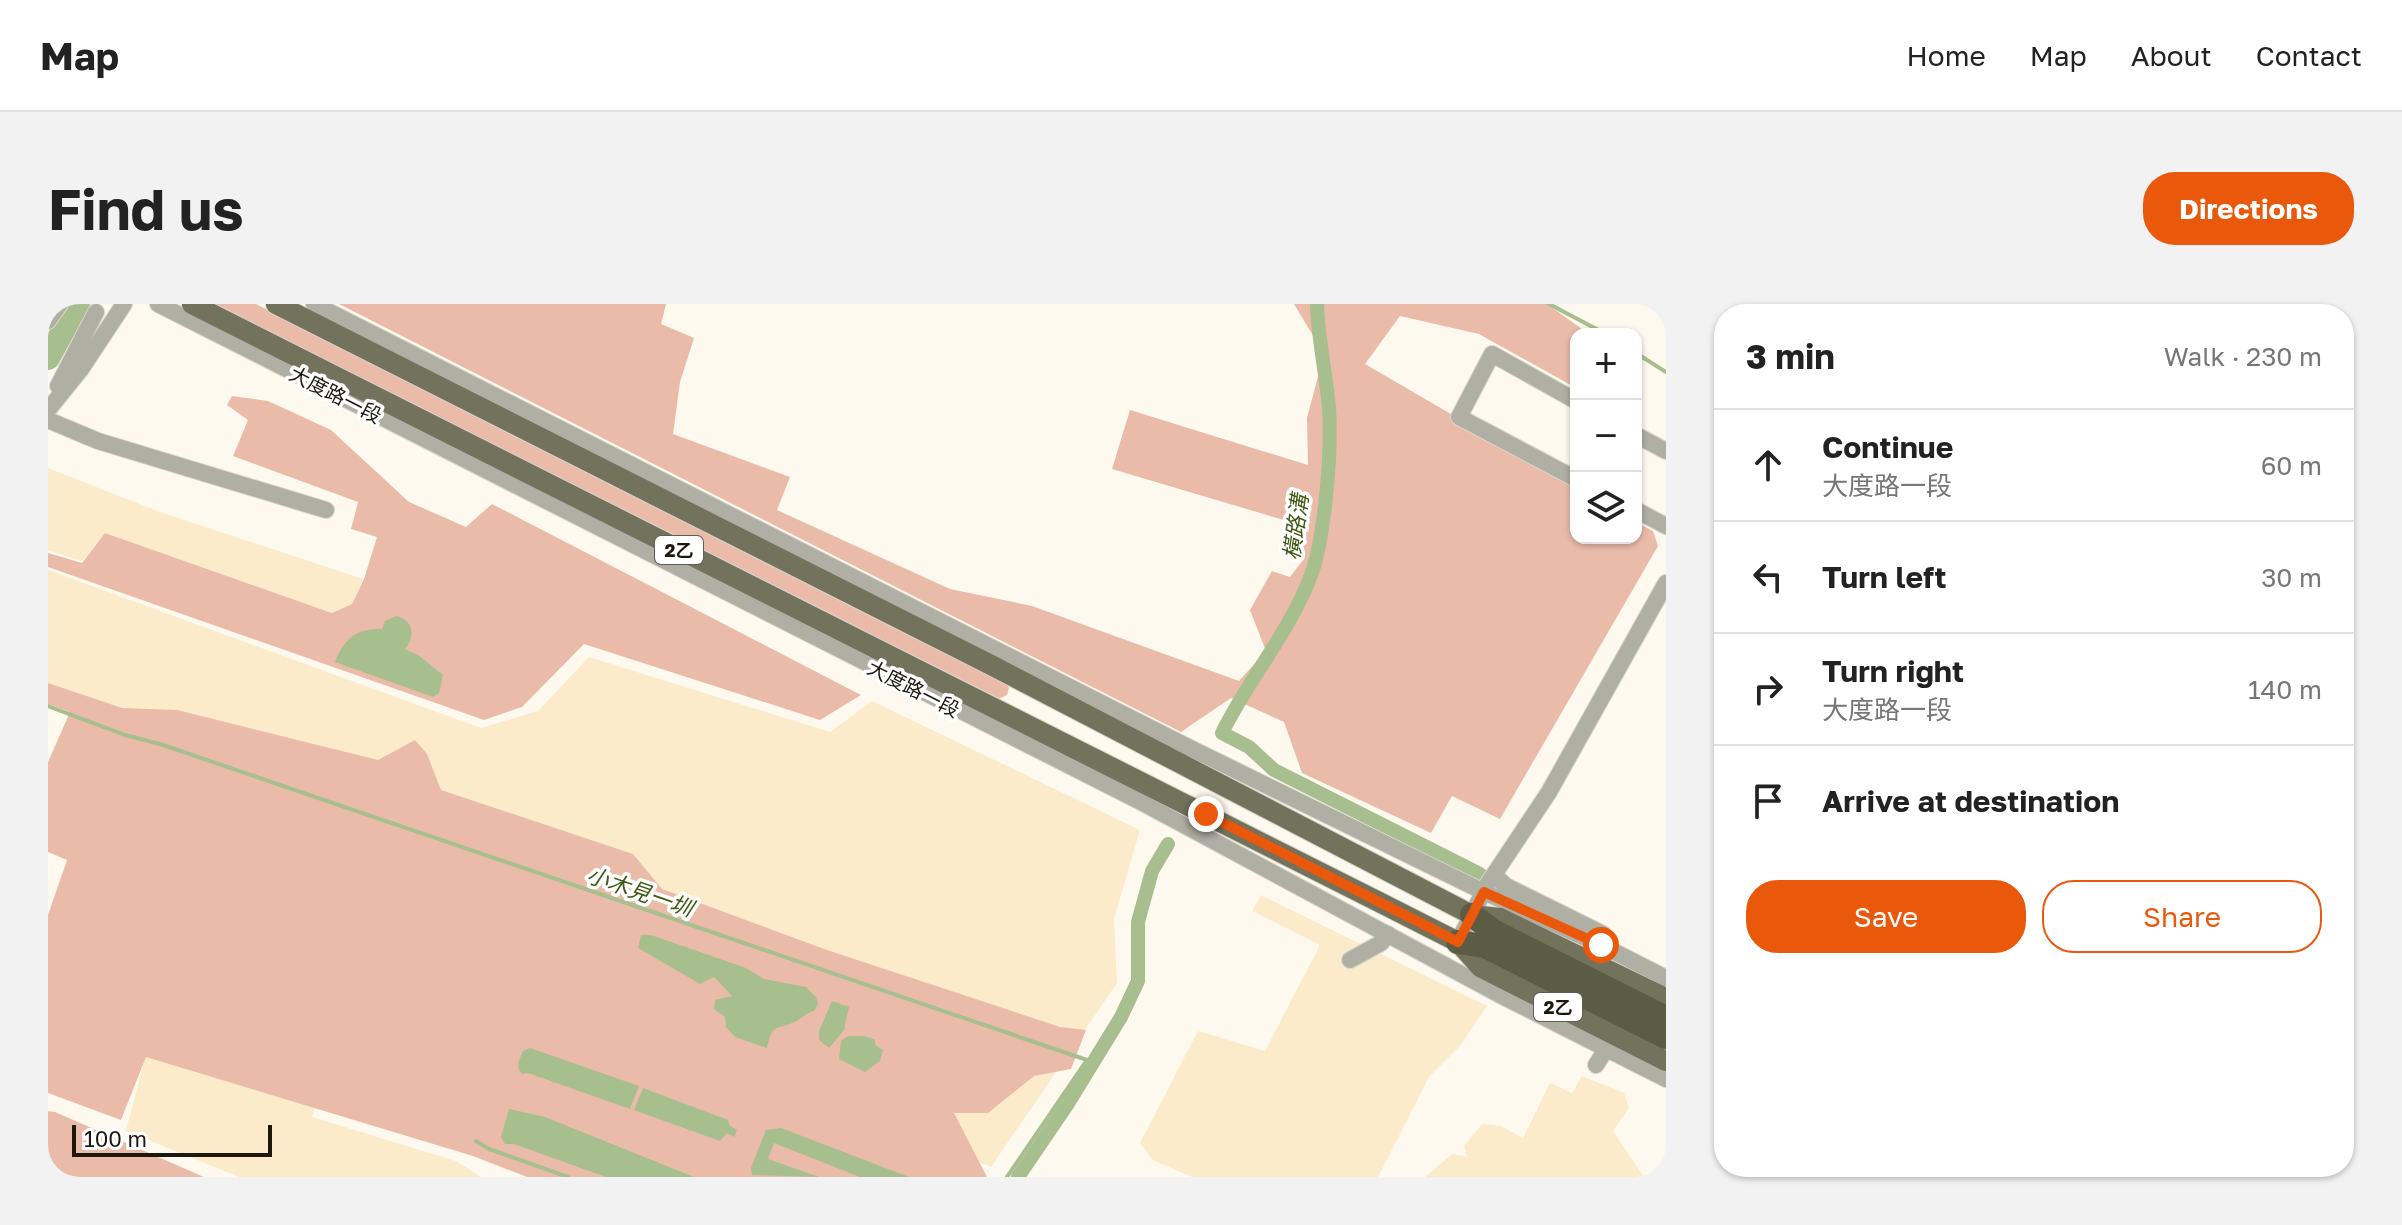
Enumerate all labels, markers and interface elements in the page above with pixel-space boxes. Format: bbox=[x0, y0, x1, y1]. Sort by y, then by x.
text: Map bbox=[40, 33, 119, 78]
text: Home bbox=[1907, 39, 1986, 72]
text: Map bbox=[2030, 39, 2087, 72]
text: About bbox=[2131, 39, 2212, 72]
text: Contact bbox=[2256, 39, 2362, 72]
button: Directions bbox=[2143, 172, 2354, 245]
text: Find us bbox=[48, 175, 244, 242]
map controls bbox=[1570, 328, 1642, 544]
button: + bbox=[1570, 328, 1642, 400]
text: 3 min bbox=[1746, 336, 1835, 376]
text: Walk · 230 m bbox=[2164, 341, 2322, 372]
street label: 大度路一段 bbox=[286, 361, 386, 427]
button: − bbox=[1570, 400, 1642, 472]
text: Continue bbox=[1822, 429, 1953, 465]
icon: ahead bbox=[1746, 443, 1790, 487]
text: 60 m bbox=[2261, 450, 2322, 481]
text: 大度路一段 bbox=[1822, 470, 1952, 501]
button: layers bbox=[1570, 472, 1642, 544]
water label: 橫路溝 bbox=[1277, 489, 1313, 562]
road number: 2乙 bbox=[655, 536, 703, 564]
icon: left bbox=[1746, 555, 1790, 599]
text: Turn left bbox=[1822, 559, 1947, 595]
text: 30 m bbox=[2261, 562, 2322, 593]
text: Turn right bbox=[1822, 653, 1964, 689]
street label: 大度路一段 bbox=[864, 655, 964, 721]
icon: right bbox=[1746, 667, 1790, 711]
text: 140 m bbox=[2248, 674, 2322, 705]
text: 大度路一段 bbox=[1822, 694, 1952, 725]
icon: arrive bbox=[1746, 779, 1790, 823]
text: Arrive at destination bbox=[1822, 783, 2119, 819]
route end bbox=[1188, 796, 1224, 832]
water label: 小木見一圳 bbox=[584, 860, 699, 923]
button: Save bbox=[1746, 880, 2026, 953]
button: Share bbox=[2042, 880, 2322, 953]
route start bbox=[1583, 927, 1619, 963]
road number: 2乙 bbox=[1534, 993, 1582, 1021]
scale bar bbox=[72, 1121, 272, 1157]
text: 100 m bbox=[84, 1125, 147, 1152]

